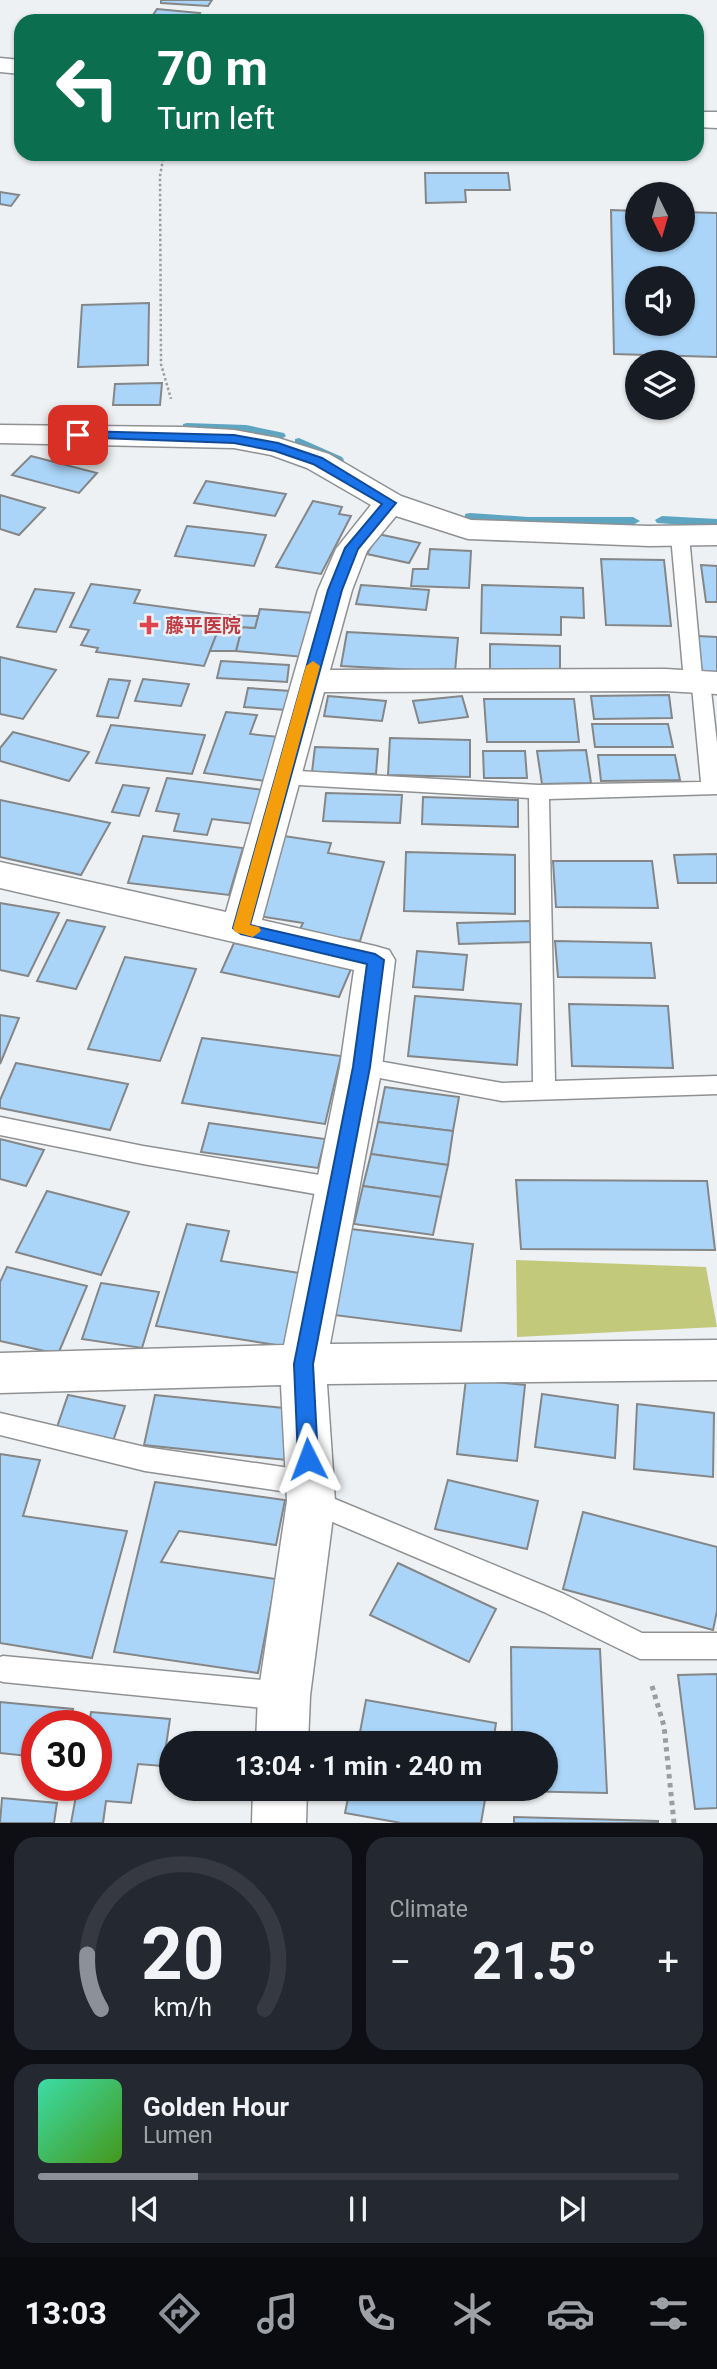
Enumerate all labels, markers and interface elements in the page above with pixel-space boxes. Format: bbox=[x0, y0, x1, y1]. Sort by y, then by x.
text: 70 m bbox=[157, 40, 268, 97]
icon: left bbox=[42, 42, 133, 133]
text: Turn left bbox=[157, 99, 275, 137]
north arrow bbox=[625, 182, 695, 252]
map controls bbox=[625, 182, 695, 420]
button: sound bbox=[625, 266, 695, 336]
button: layers bbox=[625, 350, 695, 420]
pin bbox=[48, 405, 108, 465]
icon: arrive bbox=[59, 416, 97, 454]
place label: 藤平医院 bbox=[165, 614, 241, 637]
marker: 藤平医院 bbox=[139, 615, 159, 635]
position arrow bbox=[271, 1422, 345, 1496]
speed limit sign: 30 bbox=[21, 1710, 112, 1801]
text: 13:04 · 1 min · 240 m bbox=[235, 1751, 482, 1781]
text: Climate bbox=[390, 1896, 468, 1923]
text: 20 bbox=[141, 1912, 225, 1998]
text: 21.5° bbox=[472, 1931, 597, 1992]
text: − bbox=[390, 1940, 411, 1984]
text: + bbox=[657, 1940, 679, 1984]
text: km/h bbox=[153, 1993, 212, 2022]
text: Golden Hour bbox=[143, 2092, 289, 2122]
text: Lumen bbox=[143, 2122, 213, 2149]
icon: previous bbox=[126, 2190, 164, 2228]
icon: pause bbox=[339, 2190, 377, 2228]
icon: next bbox=[553, 2190, 591, 2228]
icon: directions bbox=[155, 2289, 204, 2338]
icon: music bbox=[253, 2289, 302, 2338]
icon: phone bbox=[351, 2289, 400, 2338]
icon: climate bbox=[448, 2289, 497, 2338]
icon: car bbox=[546, 2289, 595, 2338]
icon: filters bbox=[644, 2289, 693, 2338]
text: 13:03 bbox=[24, 2294, 107, 2332]

